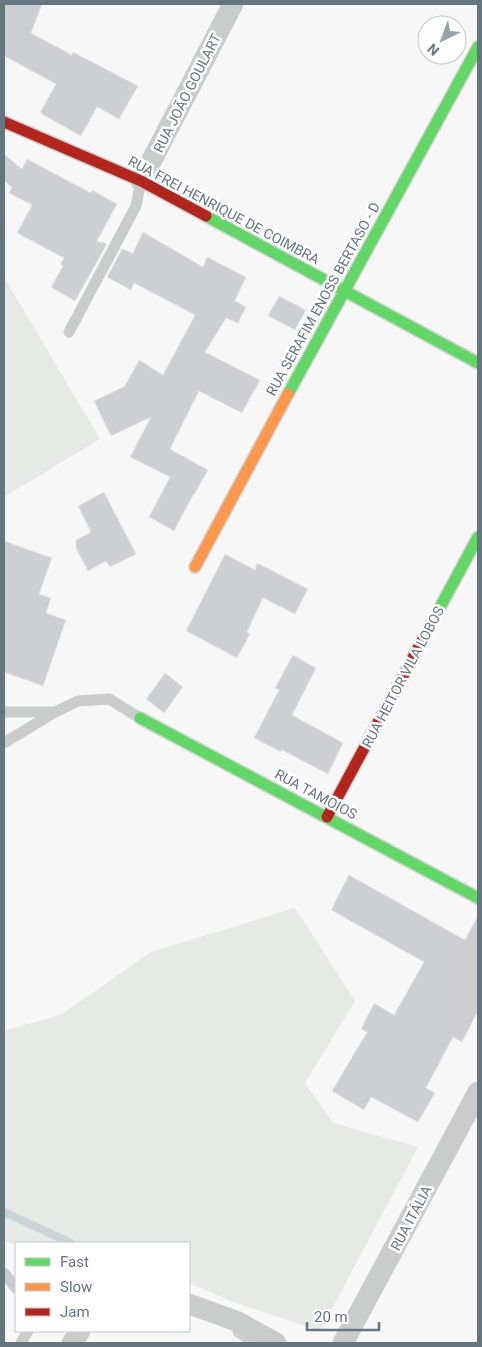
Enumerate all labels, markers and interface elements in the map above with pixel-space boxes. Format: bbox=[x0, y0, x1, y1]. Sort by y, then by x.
north arrow bbox=[417, 15, 467, 65]
street label: RUA JOÃO GOULART bbox=[149, 30, 224, 155]
text: N bbox=[424, 40, 442, 59]
street label: RUA FREI HENRIQUE DE COIMBRA bbox=[126, 153, 322, 267]
street label: RUA SERAFIM ENOSS BERTASO - D bbox=[263, 199, 383, 399]
street label: RUA HEITOR VILA LOBOS bbox=[359, 603, 447, 751]
street label: RUA TAMOIOS bbox=[272, 766, 360, 822]
street label: RUA ITÁLIA bbox=[386, 1182, 435, 1253]
legend bbox=[15, 1242, 190, 1332]
text: Fast bbox=[60, 1253, 89, 1271]
text: Slow bbox=[60, 1278, 92, 1296]
scale bar bbox=[307, 1300, 380, 1332]
text: Jam bbox=[60, 1303, 90, 1321]
text: 20 m bbox=[314, 1308, 348, 1326]

